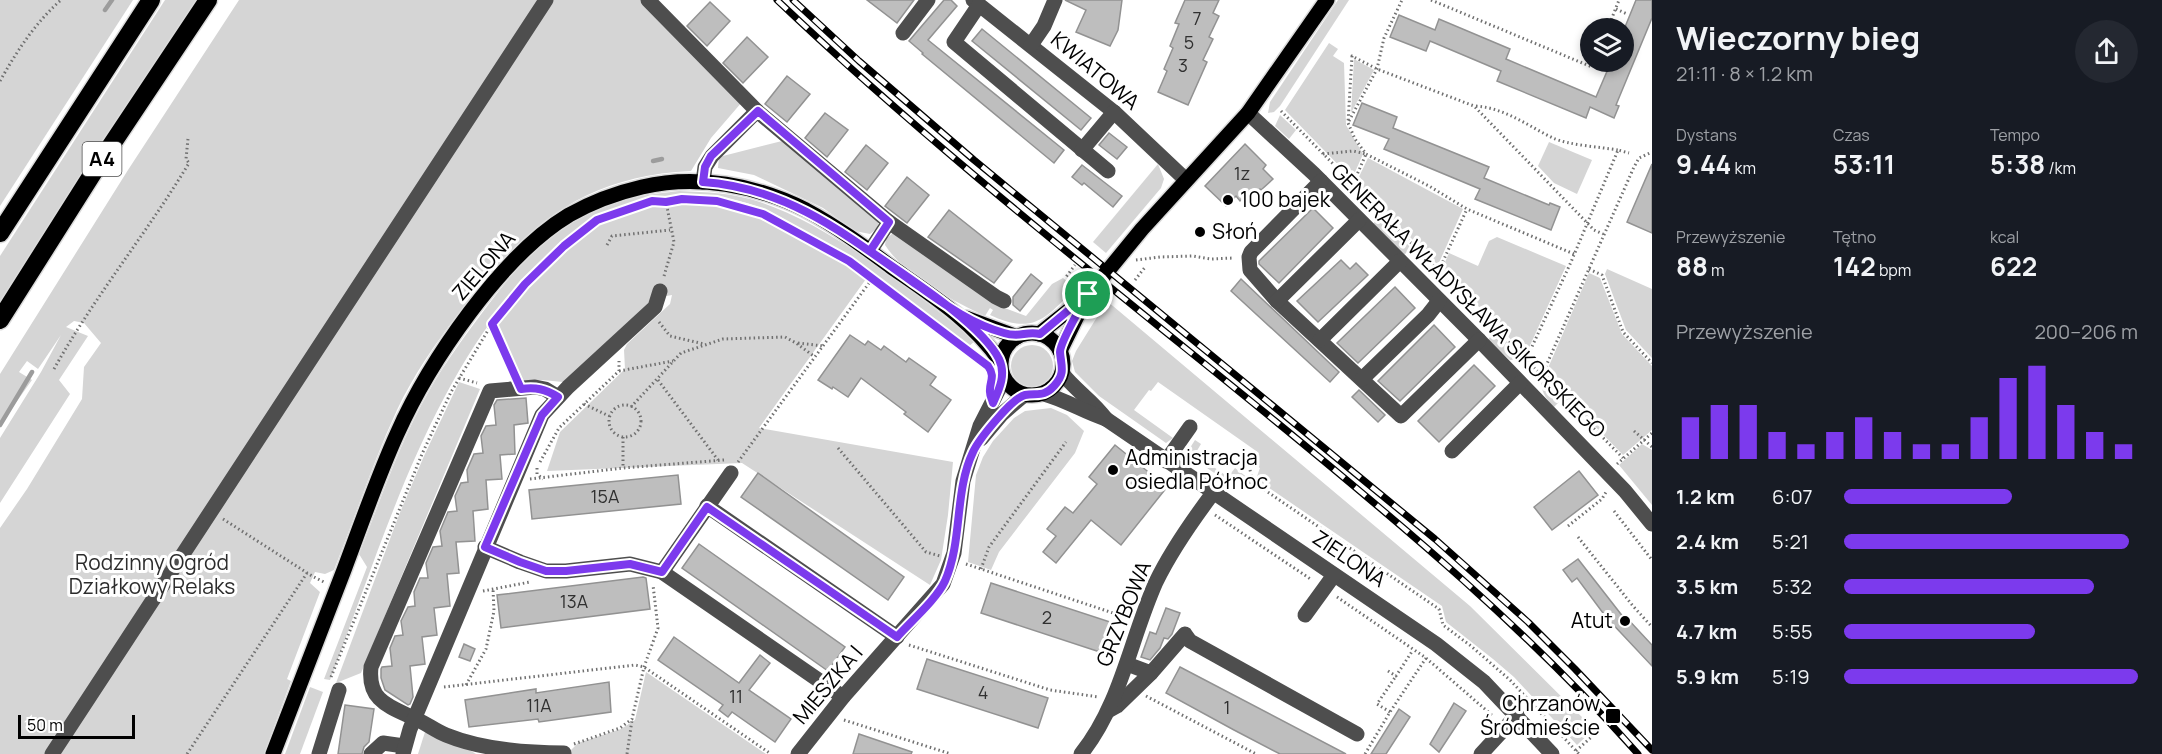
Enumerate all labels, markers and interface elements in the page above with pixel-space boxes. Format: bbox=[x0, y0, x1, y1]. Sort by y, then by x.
house number: 7 bbox=[1192, 6, 1202, 30]
text: Wieczorny bieg bbox=[1676, 15, 1920, 60]
map controls bbox=[1580, 18, 1634, 72]
button: layers bbox=[1580, 18, 1634, 72]
button: share bbox=[2075, 20, 2138, 83]
street label: KWIATOWA bbox=[1045, 25, 1146, 116]
house number: 5 bbox=[1184, 30, 1194, 54]
house number: 3 bbox=[1178, 53, 1188, 77]
text: 21:11 · 8 × 1.2 km bbox=[1676, 60, 1813, 87]
text: Dystans bbox=[1676, 124, 1737, 146]
text: Czas bbox=[1833, 124, 1870, 146]
text: Tempo bbox=[1990, 124, 2040, 146]
road number: A4 bbox=[82, 142, 122, 176]
text: 9.44 bbox=[1676, 146, 1731, 182]
text: 53:11 bbox=[1833, 146, 1895, 182]
text: 5:38 bbox=[1990, 146, 2045, 182]
street label: GENERAŁA WŁADYSŁAWA SIKORSKIEGO bbox=[1325, 157, 1612, 444]
text: km bbox=[1731, 157, 1756, 179]
text: /km bbox=[2045, 157, 2076, 179]
house number: 1z bbox=[1234, 161, 1250, 185]
place label: 100 bajek bbox=[1240, 185, 1331, 213]
marker: 100 bajek bbox=[1221, 193, 1235, 207]
place label: Słoń bbox=[1212, 217, 1257, 245]
street label: ZIELONA bbox=[445, 225, 521, 306]
marker: Słoń bbox=[1193, 225, 1207, 239]
text: Przewyższenie bbox=[1676, 226, 1785, 248]
text: Tętno bbox=[1833, 226, 1876, 248]
text: kcal bbox=[1990, 226, 2019, 248]
text: 88 bbox=[1676, 248, 1708, 284]
text: 142 bbox=[1833, 248, 1876, 284]
text: 622 bbox=[1990, 248, 2037, 284]
text: m bbox=[1708, 259, 1725, 281]
text: bpm bbox=[1876, 259, 1911, 281]
pin bbox=[1062, 268, 1113, 319]
icon: arrive bbox=[1071, 277, 1104, 310]
text: Przewyższenie bbox=[1676, 318, 1813, 345]
text: 200–206 m bbox=[2034, 318, 2138, 345]
place label: Administracja osiedla Północ bbox=[1125, 443, 1268, 495]
marker: Administracja osiedla Północ bbox=[1106, 463, 1120, 477]
text: 1.2 km bbox=[1676, 483, 1735, 510]
text: 6:07 bbox=[1772, 483, 1813, 510]
house number: 15A bbox=[591, 484, 620, 508]
street label: ZIELONA bbox=[1307, 523, 1392, 593]
text: 2.4 km bbox=[1676, 528, 1739, 555]
text: 5:21 bbox=[1772, 528, 1809, 555]
park label: Rodzinny Ogród Działkowy Relaks bbox=[69, 548, 235, 600]
street label: GRZYBOWA bbox=[1089, 557, 1157, 671]
text: 3.5 km bbox=[1676, 573, 1738, 600]
text: 5:32 bbox=[1772, 573, 1812, 600]
house number: 13A bbox=[560, 589, 589, 613]
house number: 2 bbox=[1042, 605, 1052, 629]
place label: Atut bbox=[1571, 606, 1613, 634]
marker: Atut bbox=[1618, 614, 1632, 628]
text: 4.7 km bbox=[1676, 618, 1737, 645]
text: 5:55 bbox=[1772, 618, 1813, 645]
street label: MIESZKA I bbox=[786, 639, 868, 730]
text: 5.9 km bbox=[1676, 663, 1739, 690]
text: 5:19 bbox=[1772, 663, 1810, 690]
house number: 4 bbox=[978, 680, 988, 704]
house number: 11 bbox=[729, 684, 743, 708]
place label: Chrzanów Śródmieście bbox=[1480, 689, 1600, 741]
house number: 11A bbox=[526, 693, 552, 717]
house number: 1 bbox=[1223, 695, 1231, 719]
marker: Chrzanów Śródmieście bbox=[1604, 707, 1622, 725]
scale bar bbox=[18, 712, 135, 740]
text: 50 m bbox=[27, 714, 63, 736]

